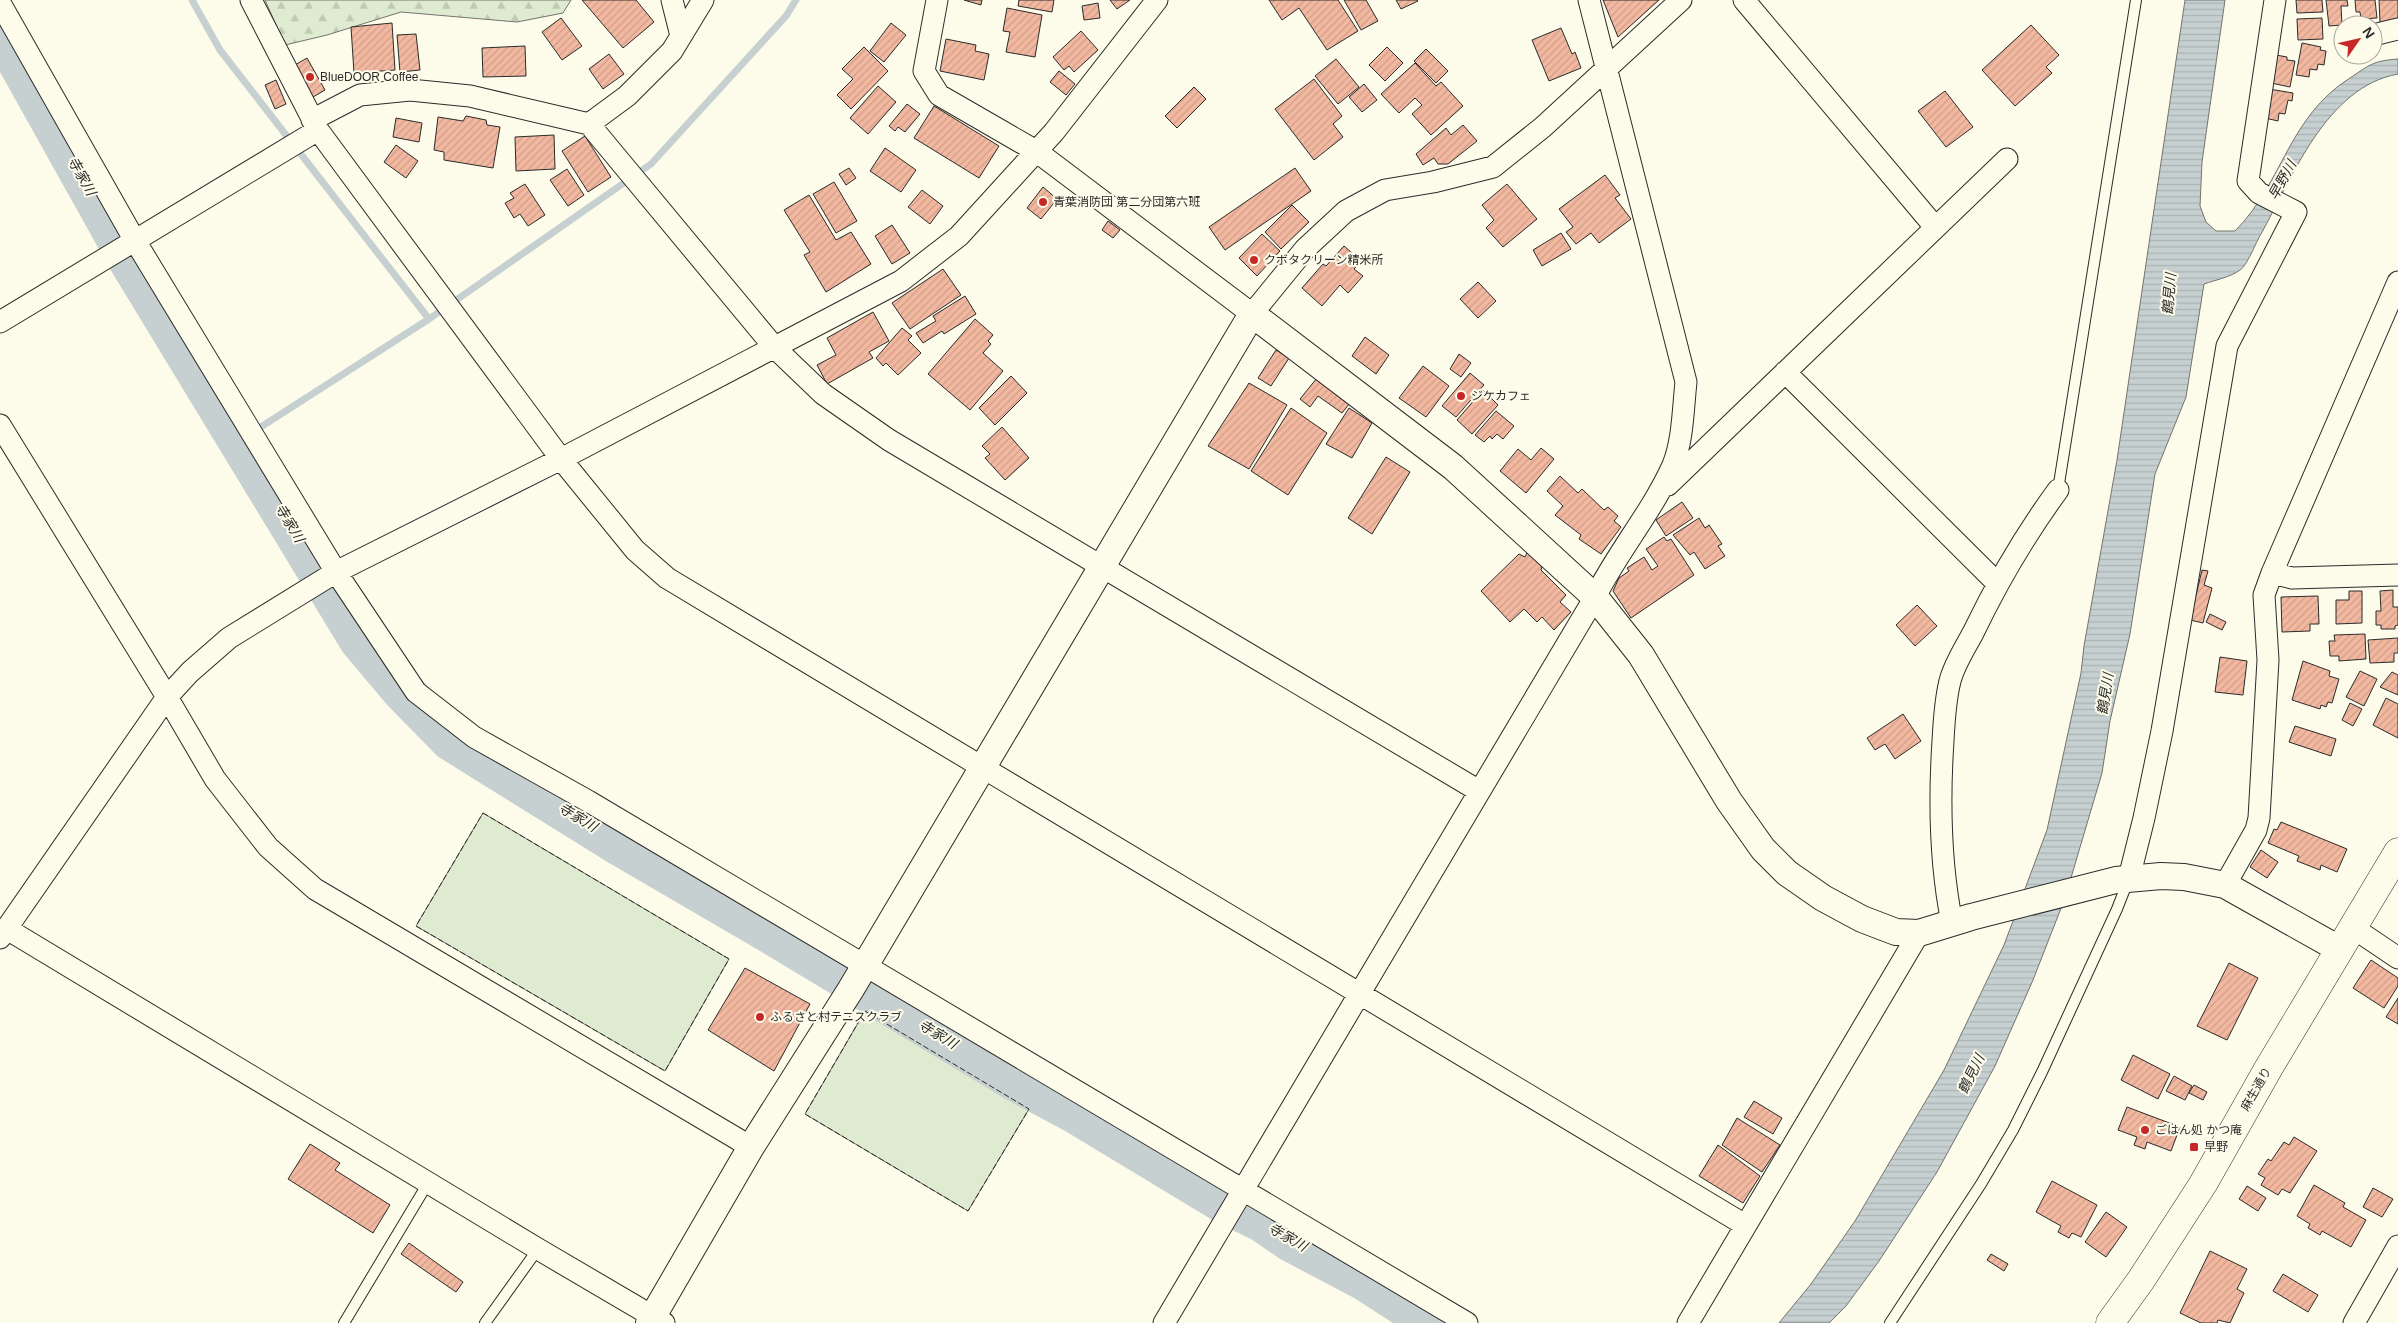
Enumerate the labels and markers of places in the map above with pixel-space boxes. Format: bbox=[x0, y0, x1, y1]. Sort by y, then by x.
place label: BlueDOOR Coffee bbox=[320, 70, 419, 84]
marker: BlueDOOR Coffee bbox=[304, 71, 316, 83]
place label: 青葉消防団 第二分団第六班 bbox=[1053, 195, 1200, 209]
marker: 青葉消防団 第二分団第六班 bbox=[1037, 196, 1049, 208]
place label: クボタクリーン精米所 bbox=[1264, 253, 1383, 267]
marker: クボタクリーン精米所 bbox=[1248, 254, 1260, 266]
place label: ジケカフェ bbox=[1471, 389, 1531, 403]
marker: ジケカフェ bbox=[1455, 390, 1467, 402]
place label: ふるさと村テニスクラブ bbox=[770, 1010, 902, 1024]
marker: ふるさと村テニスクラブ bbox=[754, 1011, 766, 1023]
place label: ごはん処 かつ庵 bbox=[2155, 1123, 2242, 1137]
marker: ごはん処 かつ庵 bbox=[2139, 1124, 2151, 1136]
place label: 早野 bbox=[2204, 1140, 2228, 1154]
marker: 早野 bbox=[2188, 1141, 2200, 1153]

